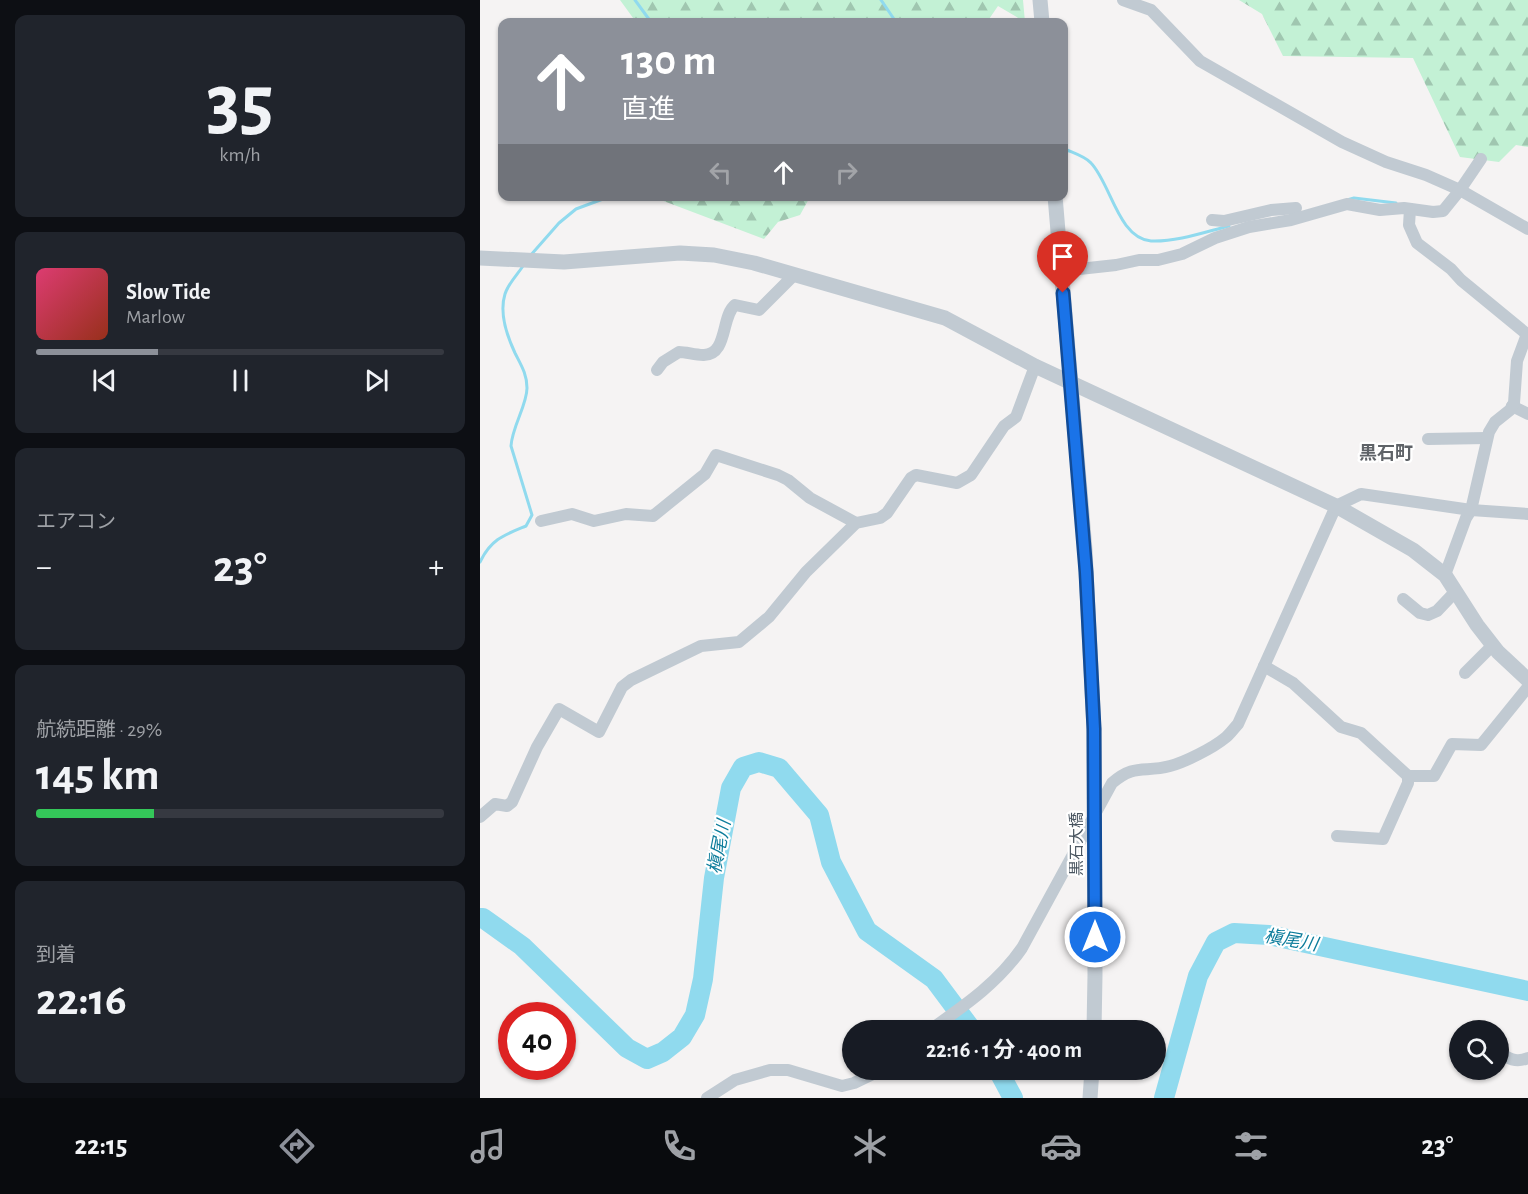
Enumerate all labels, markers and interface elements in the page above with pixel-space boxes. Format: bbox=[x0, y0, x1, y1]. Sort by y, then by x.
text: 130 m bbox=[621, 40, 716, 82]
icon: ahead bbox=[522, 42, 600, 120]
text: 35 bbox=[206, 65, 274, 143]
text: 直進 bbox=[621, 96, 675, 123]
text: km/h bbox=[219, 145, 261, 165]
icon: left bbox=[704, 156, 737, 189]
icon: ahead bbox=[767, 156, 800, 189]
icon: right bbox=[830, 156, 863, 189]
pin bbox=[1037, 231, 1088, 293]
icon: arrive bbox=[1046, 240, 1079, 273]
text: Slow Tide bbox=[126, 281, 211, 303]
text: Marlow bbox=[126, 307, 185, 327]
icon: previous bbox=[88, 364, 121, 397]
icon: pause bbox=[224, 364, 257, 397]
icon: next bbox=[360, 364, 393, 397]
district label: 黒石町 bbox=[1359, 444, 1413, 463]
text: エアコン bbox=[36, 512, 116, 532]
text: 23° bbox=[213, 545, 267, 590]
text: − bbox=[36, 551, 52, 584]
text: + bbox=[428, 551, 444, 584]
text: 航続距離 · 29% bbox=[36, 720, 162, 740]
text: 145 km bbox=[36, 753, 160, 798]
street label: 黒石大橋 bbox=[1068, 812, 1085, 876]
water label: 槇尾川 bbox=[704, 816, 734, 875]
position arrow bbox=[1063, 905, 1127, 969]
water label: 槇尾川 bbox=[1263, 925, 1321, 955]
text: 到着 bbox=[36, 945, 76, 965]
text: 22:16 bbox=[36, 978, 127, 1023]
speed limit sign: 40 bbox=[498, 1002, 576, 1080]
map controls bbox=[1449, 1020, 1509, 1080]
button: search bbox=[1449, 1020, 1509, 1080]
text: 22:16 · 1 分 · 400 m bbox=[926, 1039, 1082, 1061]
icon: directions bbox=[276, 1125, 318, 1167]
icon: music bbox=[467, 1125, 509, 1167]
icon: phone bbox=[658, 1125, 700, 1167]
icon: climate bbox=[849, 1125, 891, 1167]
icon: car bbox=[1040, 1125, 1082, 1167]
icon: filters bbox=[1230, 1125, 1272, 1167]
text: 22:15 bbox=[74, 1132, 127, 1159]
text: 23° bbox=[1421, 1132, 1453, 1159]

